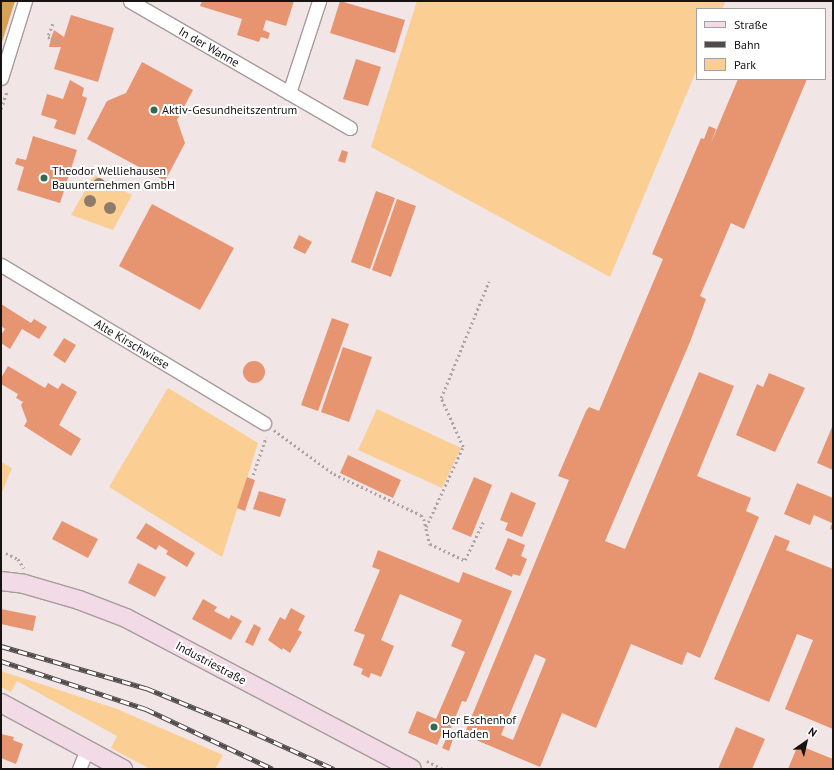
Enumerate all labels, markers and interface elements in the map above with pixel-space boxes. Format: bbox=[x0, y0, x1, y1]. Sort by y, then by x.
legend bbox=[696, 8, 826, 80]
text: Straße bbox=[734, 17, 768, 32]
street label: In der Wanne bbox=[176, 24, 242, 70]
text: Bahn bbox=[734, 37, 760, 52]
text: Park bbox=[734, 57, 756, 72]
place label: Aktiv-Gesundheitszentrum bbox=[162, 103, 297, 117]
marker: Aktiv-Gesundheitszentrum bbox=[149, 105, 159, 115]
place label: Theodor Welliehausen Bauunternehmen GmbH bbox=[52, 164, 175, 192]
marker: Theodor Welliehausen Bauunternehmen GmbH bbox=[39, 173, 49, 183]
street label: Alte Kirschwiese bbox=[92, 316, 172, 372]
street label: Industriestraße bbox=[173, 638, 249, 688]
place label: Der Eschenhof Hofladen bbox=[442, 713, 516, 741]
marker: Der Eschenhof Hofladen bbox=[429, 722, 439, 732]
north arrow bbox=[786, 722, 826, 762]
text: N bbox=[806, 724, 820, 740]

